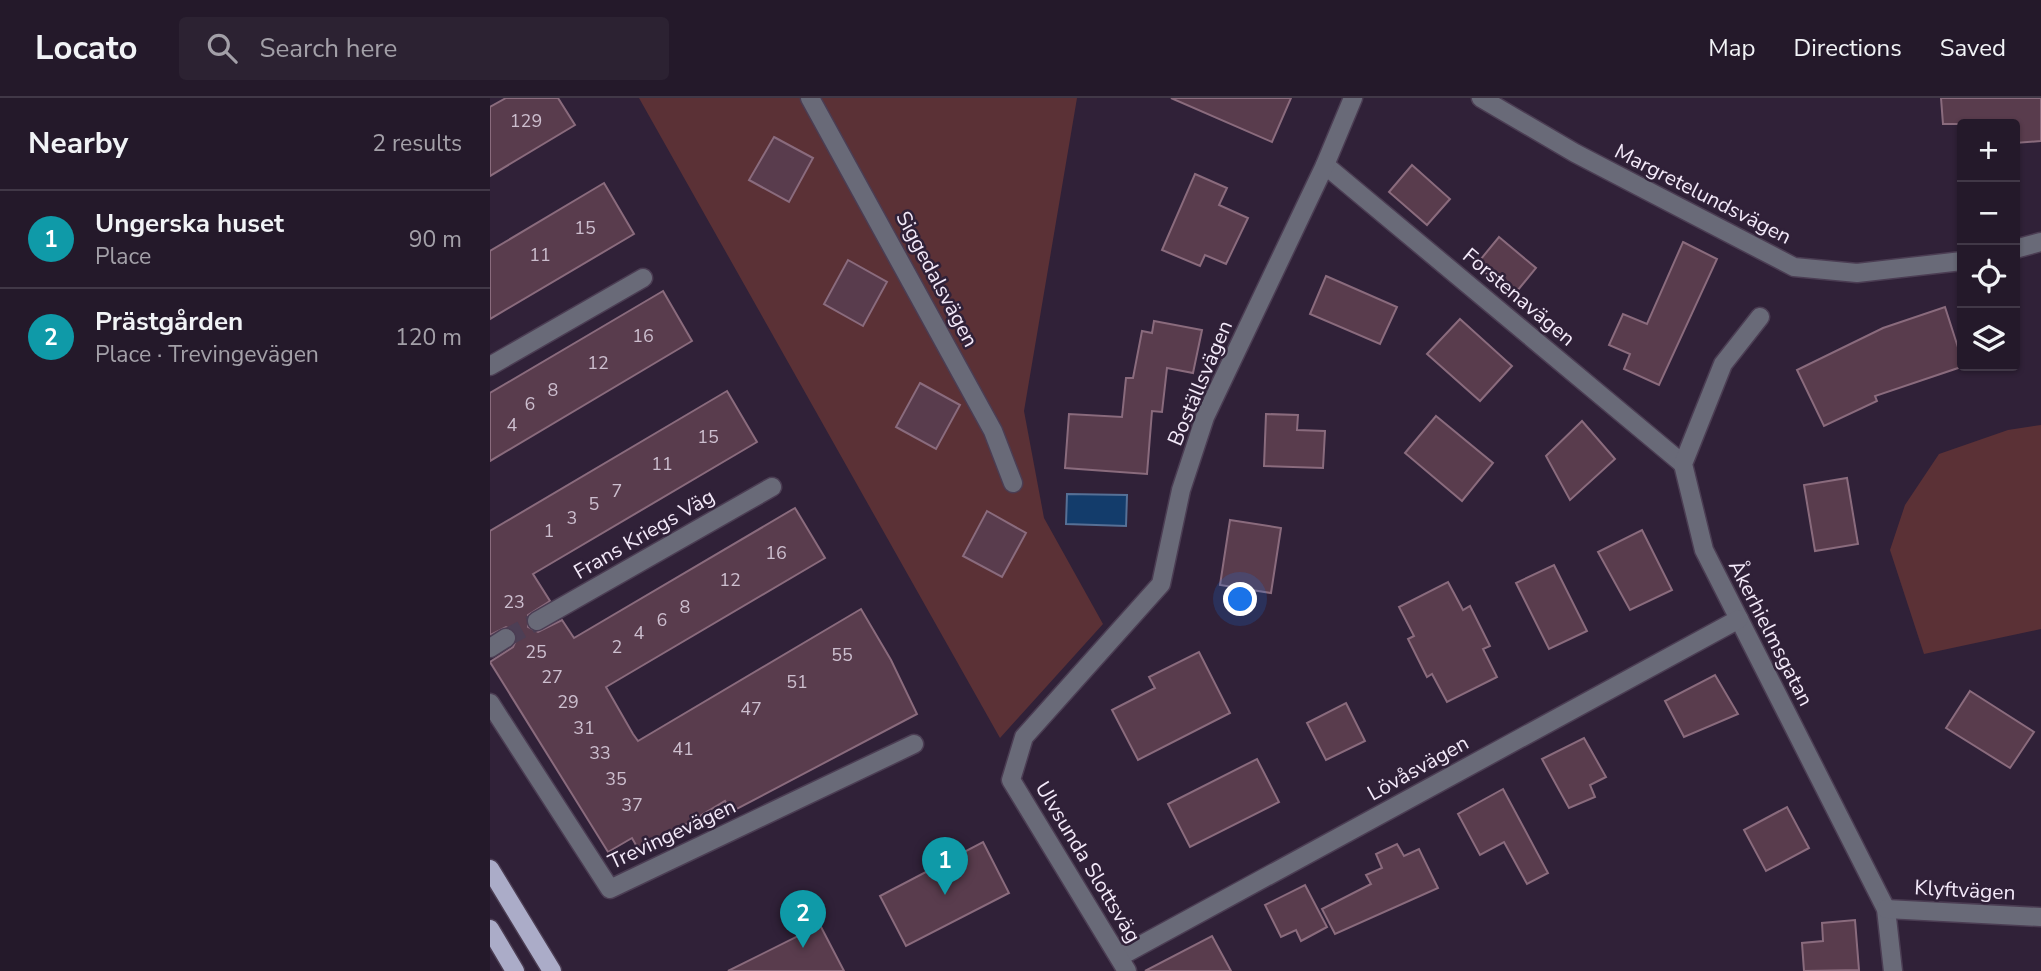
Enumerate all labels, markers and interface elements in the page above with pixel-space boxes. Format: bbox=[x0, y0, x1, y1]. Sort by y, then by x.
search box bbox=[179, 17, 669, 80]
text: Locato bbox=[35, 26, 137, 71]
icon: search bbox=[203, 29, 241, 67]
text: Search here bbox=[259, 31, 397, 66]
text: Map bbox=[1708, 32, 1755, 64]
text: Directions bbox=[1793, 32, 1902, 64]
text: Saved bbox=[1940, 32, 2006, 64]
house number: 129 bbox=[510, 109, 542, 133]
map controls bbox=[1957, 119, 2020, 371]
button: + bbox=[1957, 119, 2020, 182]
text: Nearby bbox=[28, 123, 128, 164]
text: 2 results bbox=[372, 128, 462, 159]
street label: Margretelundsvägen bbox=[1610, 137, 1796, 251]
button: − bbox=[1957, 182, 2020, 245]
text: Ungerska huset bbox=[95, 206, 284, 241]
street label: Siggedalsvägen bbox=[889, 206, 985, 352]
house number: 15 bbox=[574, 216, 596, 240]
text: 1 bbox=[44, 224, 58, 255]
text: 90 m bbox=[409, 224, 462, 255]
text: Place bbox=[95, 241, 151, 272]
street label: Forstenavägen bbox=[1457, 242, 1581, 352]
house number: 11 bbox=[529, 243, 551, 267]
button: locate bbox=[1957, 245, 2020, 308]
text: Prästgården bbox=[95, 304, 243, 339]
button: layers bbox=[1957, 308, 2020, 371]
street label: Boställsvägen bbox=[1161, 316, 1239, 450]
text: 2 bbox=[44, 322, 58, 353]
text: 120 m bbox=[395, 322, 462, 353]
house number: 16 bbox=[632, 324, 654, 348]
text: Place · Trevingevägen bbox=[95, 339, 319, 370]
house number: 12 bbox=[587, 351, 609, 375]
house number: 8 bbox=[548, 378, 558, 402]
house number: 6 bbox=[525, 392, 535, 416]
house number: 4 bbox=[507, 413, 518, 437]
house number: 15 bbox=[697, 425, 719, 449]
house number: 11 bbox=[651, 452, 673, 476]
house number: 7 bbox=[612, 479, 622, 503]
street label: Frans Kriegs Väg bbox=[568, 482, 720, 586]
house number: 5 bbox=[589, 492, 599, 516]
house number: 3 bbox=[567, 506, 577, 530]
house number: 1 bbox=[544, 519, 554, 543]
house number: 16 bbox=[765, 541, 787, 565]
street label: Åkerhielmsgatan bbox=[1722, 555, 1821, 711]
house number: 12 bbox=[719, 568, 741, 592]
your location bbox=[1223, 582, 1257, 616]
house number: 23 bbox=[503, 590, 525, 614]
house number: 8 bbox=[680, 595, 690, 619]
house number: 6 bbox=[657, 608, 667, 632]
house number: 4 bbox=[634, 621, 645, 645]
house number: 2 bbox=[612, 635, 622, 659]
house number: 25 bbox=[525, 640, 547, 664]
house number: 55 bbox=[831, 643, 853, 667]
house number: 27 bbox=[541, 665, 563, 689]
house number: 51 bbox=[786, 670, 808, 694]
house number: 29 bbox=[557, 690, 579, 714]
house number: 47 bbox=[740, 697, 762, 721]
house number: 31 bbox=[573, 716, 595, 740]
street label: Lövåsvägen bbox=[1362, 729, 1474, 807]
house number: 41 bbox=[672, 737, 694, 761]
house number: 33 bbox=[589, 741, 611, 765]
house number: 35 bbox=[605, 767, 627, 791]
street label: Ulvsunda Slottsväg bbox=[1029, 776, 1147, 948]
street label: Trevingevägen bbox=[604, 792, 740, 876]
house number: 37 bbox=[621, 793, 643, 817]
pin: 1 bbox=[922, 837, 968, 895]
street label: Klyftvägen bbox=[1914, 873, 2016, 907]
pin: 2 bbox=[780, 890, 826, 948]

